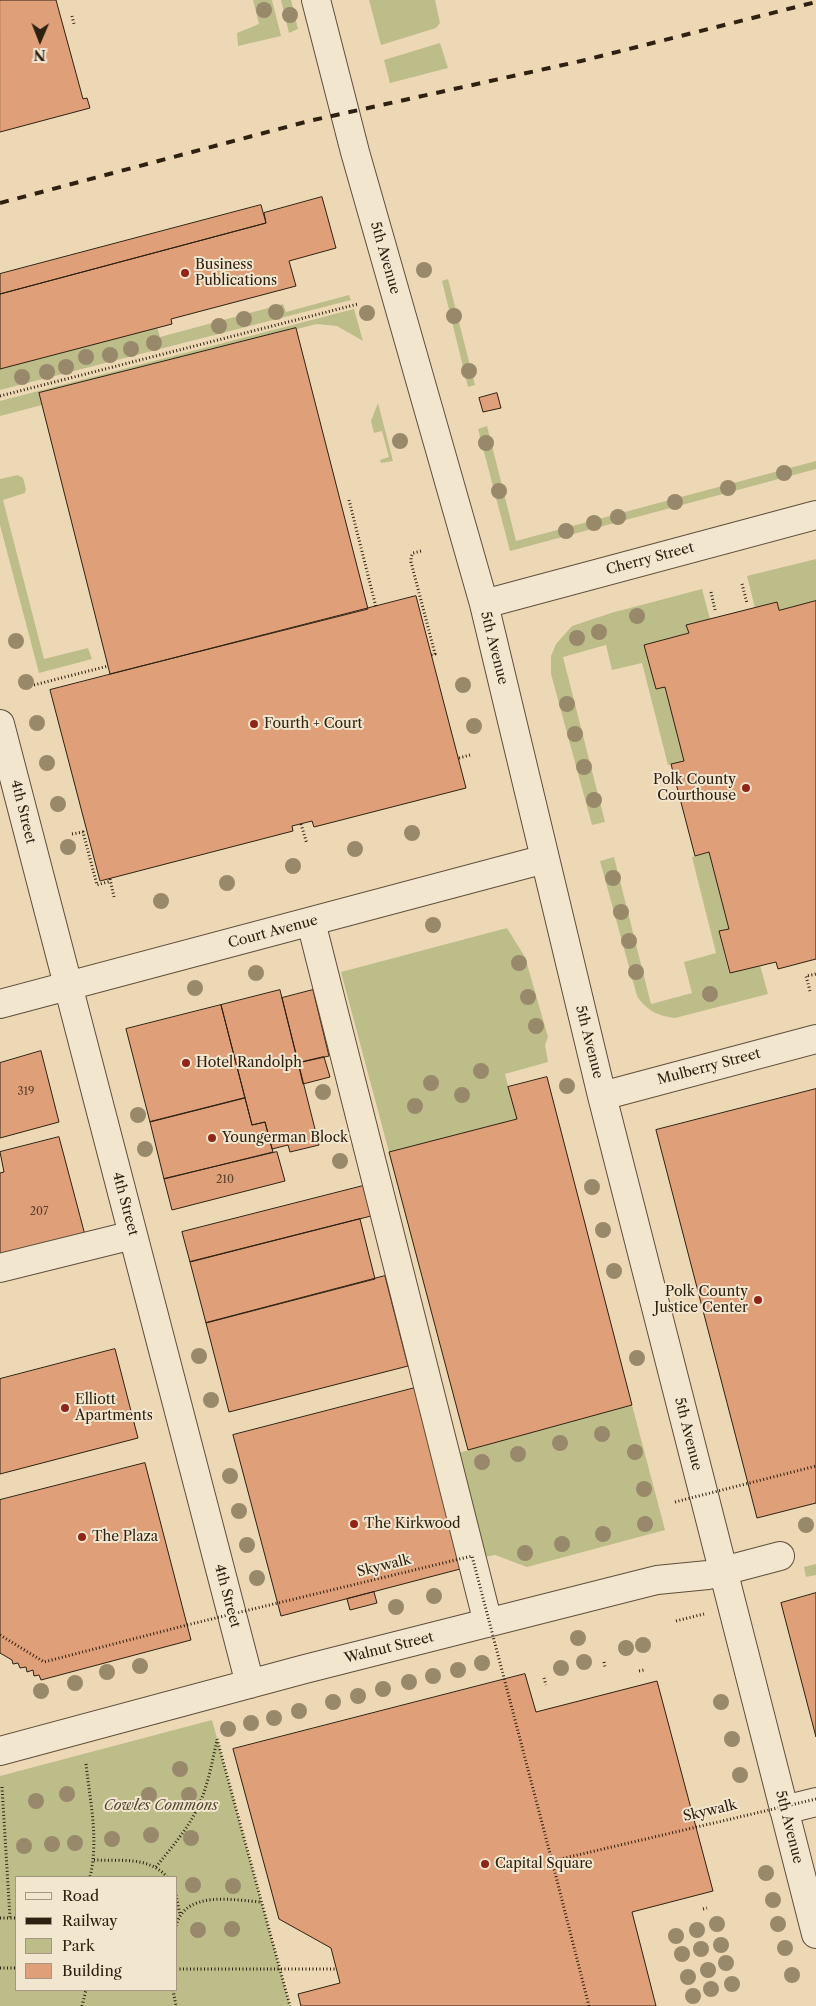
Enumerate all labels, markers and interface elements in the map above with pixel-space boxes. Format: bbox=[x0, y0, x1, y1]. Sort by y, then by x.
north arrow bbox=[15, 15, 65, 65]
text: N bbox=[34, 46, 46, 64]
street label: 5th Avenue bbox=[367, 220, 403, 296]
place label: Business Publications bbox=[195, 257, 277, 290]
marker: Business Publications bbox=[179, 267, 191, 279]
street label: Cherry Street bbox=[604, 539, 696, 579]
street label: 5th Avenue bbox=[477, 610, 511, 686]
place label: Fourth + Court bbox=[264, 716, 363, 732]
marker: Fourth + Court bbox=[248, 718, 260, 730]
place label: Polk County Courthouse bbox=[653, 772, 736, 804]
street label: 4th Street bbox=[7, 778, 39, 846]
marker: Polk County Courthouse bbox=[740, 782, 752, 794]
street label: Court Avenue bbox=[226, 912, 320, 952]
street label: 5th Avenue bbox=[572, 1004, 606, 1080]
street label: Mulberry Street bbox=[656, 1045, 762, 1089]
place label: Hotel Randolph bbox=[196, 1055, 302, 1071]
marker: Hotel Randolph bbox=[180, 1057, 192, 1069]
house number: 319 bbox=[17, 1085, 35, 1099]
place label: Youngerman Block bbox=[222, 1130, 348, 1146]
marker: Youngerman Block bbox=[206, 1132, 218, 1144]
street label: 4th Street bbox=[108, 1170, 142, 1238]
house number: 210 bbox=[216, 1173, 234, 1187]
house number: 207 bbox=[30, 1205, 48, 1219]
place label: Polk County Justice Center bbox=[654, 1284, 748, 1316]
marker: Polk County Justice Center bbox=[752, 1294, 764, 1306]
place label: Elliott Apartments bbox=[75, 1392, 153, 1424]
street label: 5th Avenue bbox=[671, 1396, 705, 1472]
marker: Elliott Apartments bbox=[59, 1402, 71, 1414]
place label: The Kirkwood bbox=[364, 1516, 461, 1532]
marker: The Kirkwood bbox=[348, 1518, 360, 1530]
place label: The Plaza bbox=[92, 1529, 158, 1545]
marker: The Plaza bbox=[76, 1531, 88, 1543]
street label: Skywalk bbox=[355, 1551, 413, 1581]
street label: 4th Street bbox=[210, 1562, 244, 1630]
street label: Walnut Street bbox=[343, 1629, 435, 1667]
street label: 5th Avenue bbox=[772, 1789, 806, 1865]
street label: Skywalk bbox=[681, 1797, 739, 1825]
park label: Cowles Commons bbox=[104, 1798, 218, 1814]
place label: Capital Square bbox=[495, 1856, 593, 1872]
marker: Capital Square bbox=[479, 1858, 491, 1870]
legend bbox=[15, 1876, 178, 1991]
text: Road bbox=[62, 1886, 99, 1905]
text: Railway bbox=[62, 1911, 118, 1930]
text: Park bbox=[62, 1936, 95, 1955]
text: Building bbox=[62, 1961, 122, 1980]

